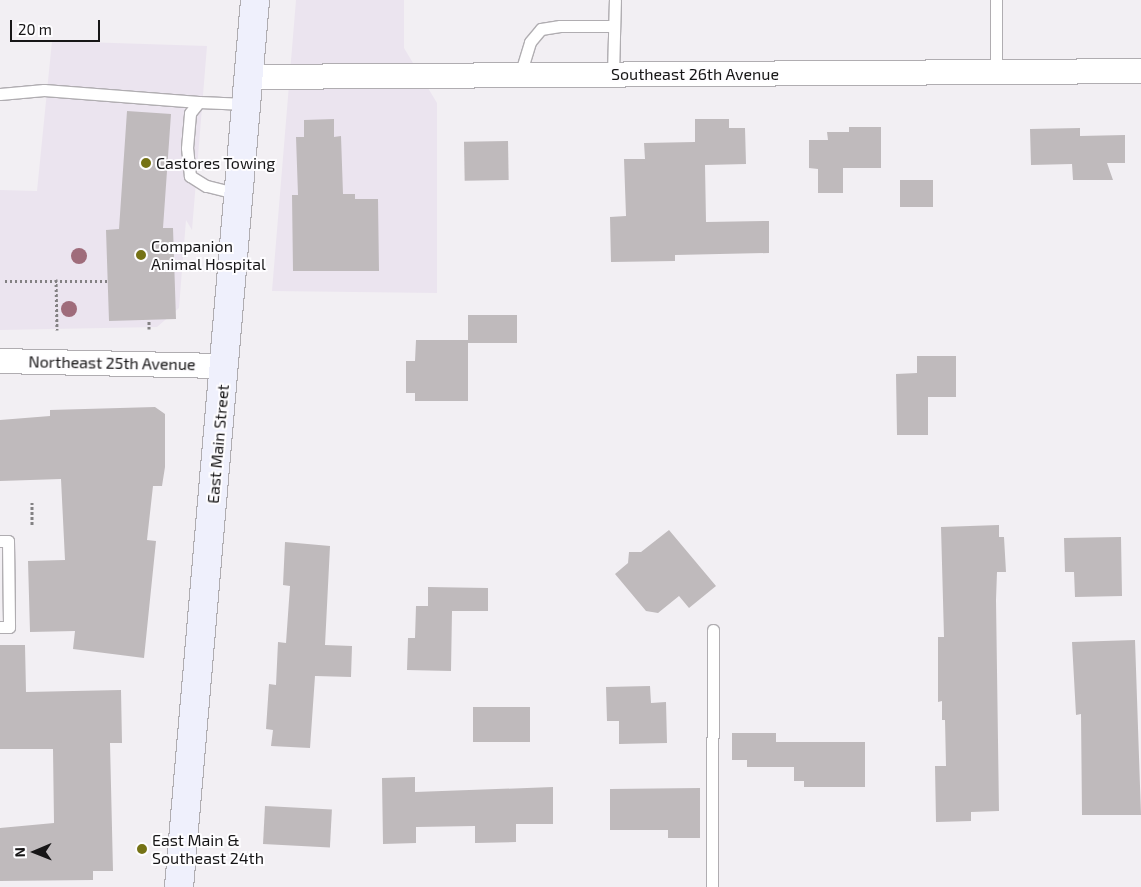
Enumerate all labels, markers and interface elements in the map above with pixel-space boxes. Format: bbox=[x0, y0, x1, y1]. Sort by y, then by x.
scale bar bbox=[12, 10, 102, 42]
text: 20 m bbox=[18, 20, 52, 38]
street label: Southeast 26th Avenue bbox=[611, 64, 779, 84]
place label: Castores Towing bbox=[156, 153, 276, 173]
marker: Castores Towing bbox=[140, 157, 152, 169]
place label: Companion Animal Hospital bbox=[151, 236, 266, 274]
marker: Companion Animal Hospital bbox=[135, 249, 147, 261]
street label: Northeast 25th Avenue bbox=[28, 352, 196, 374]
street label: East Main Street bbox=[203, 384, 233, 504]
north arrow bbox=[10, 827, 60, 877]
place label: East Main & Southeast 24th bbox=[152, 830, 264, 868]
marker: East Main & Southeast 24th bbox=[136, 843, 148, 855]
text: N bbox=[11, 847, 28, 857]

